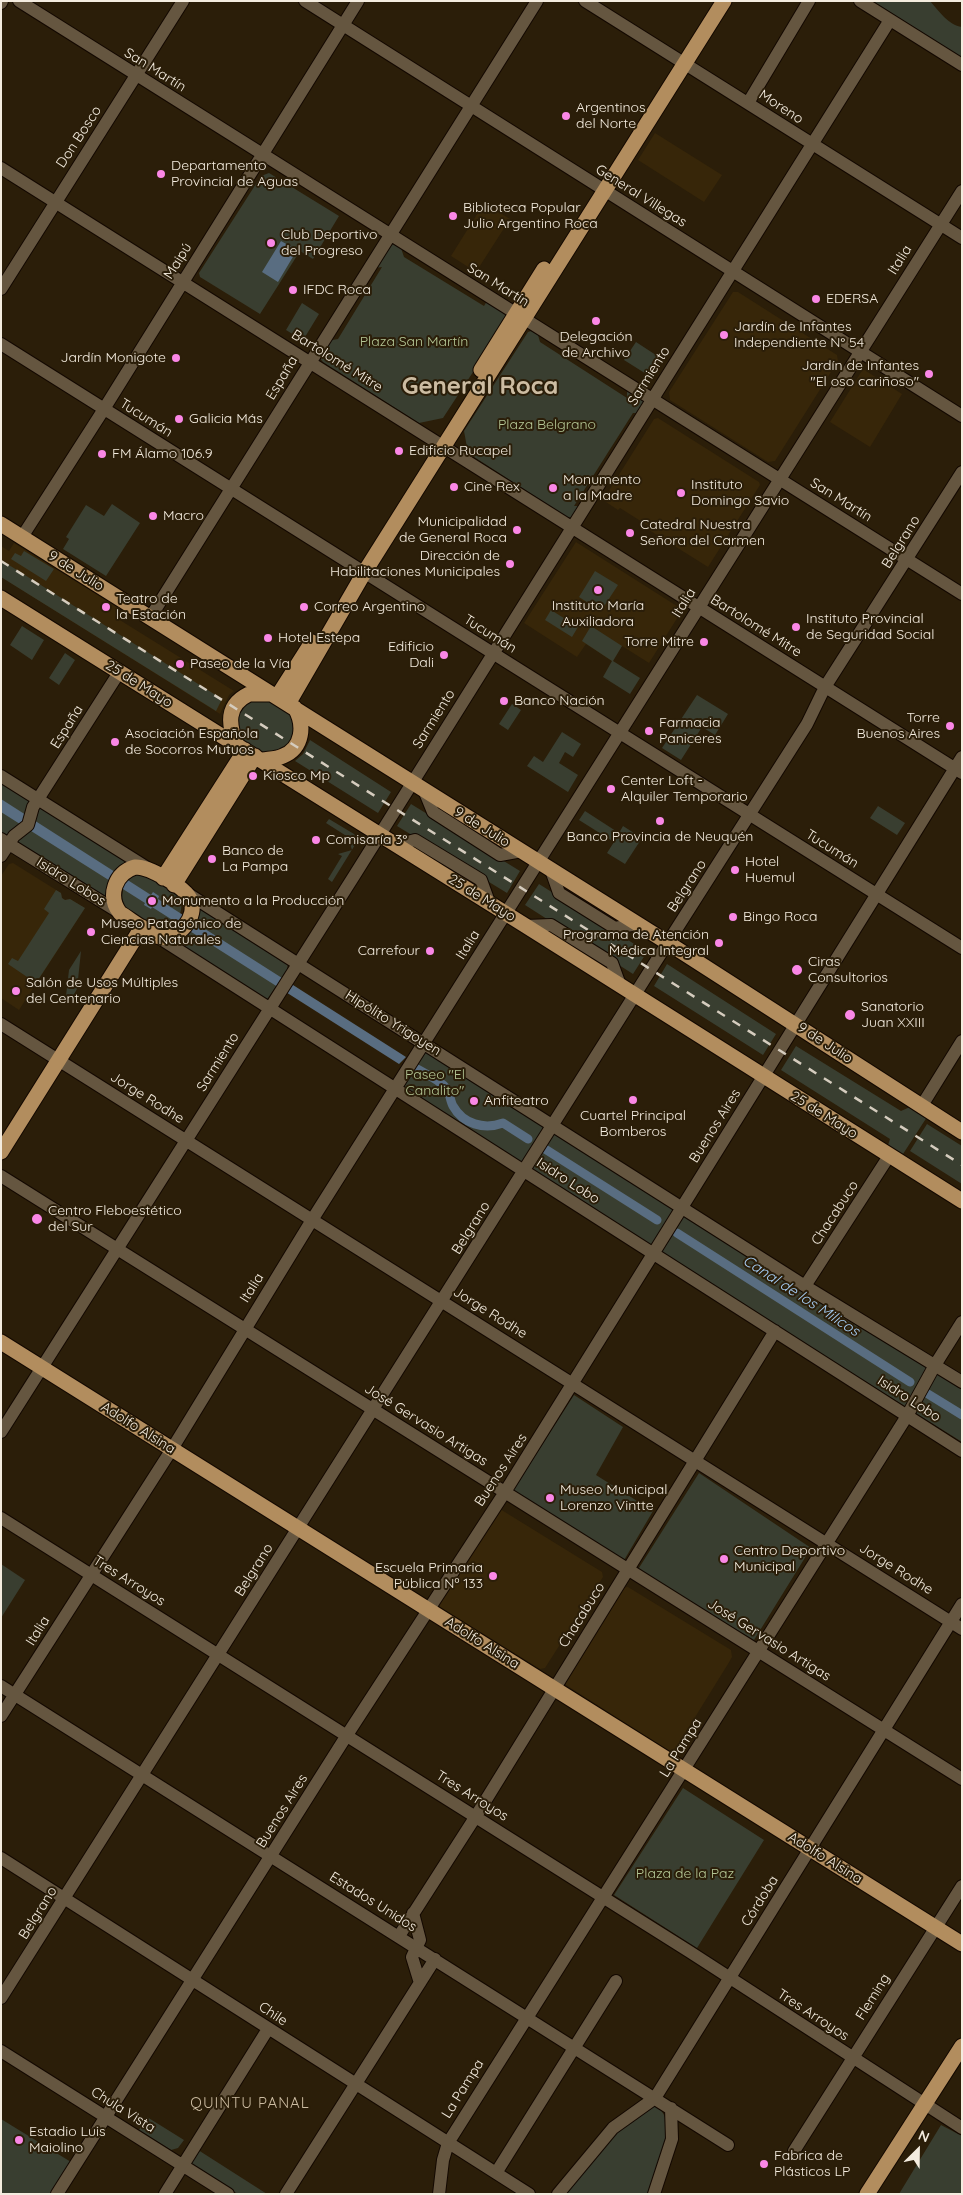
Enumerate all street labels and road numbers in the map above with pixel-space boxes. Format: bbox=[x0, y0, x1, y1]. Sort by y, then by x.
street label: San Martín bbox=[121, 44, 189, 96]
street label: Moreno bbox=[756, 86, 806, 128]
street label: Don Bosco bbox=[53, 103, 105, 171]
street label: General Villegas bbox=[592, 161, 690, 231]
street label: Maipú bbox=[160, 240, 196, 282]
street label: Italia bbox=[885, 242, 915, 278]
street label: San Martín bbox=[464, 259, 532, 311]
street label: Bartolomé Mitre bbox=[288, 326, 386, 396]
street label: Sarmiento bbox=[624, 343, 674, 409]
street label: España bbox=[262, 353, 302, 403]
street label: Tucumán bbox=[116, 395, 176, 441]
street label: San Martín bbox=[807, 474, 875, 526]
street label: Belgrano bbox=[878, 512, 924, 572]
street label: 9 de Julio bbox=[45, 547, 107, 595]
street label: Italia bbox=[669, 585, 699, 621]
street label: Bartolomé Mitre bbox=[707, 591, 805, 661]
street label: Tucumán bbox=[460, 611, 520, 657]
street label: 25 de Mayo bbox=[102, 657, 176, 711]
street label: Sarmiento bbox=[409, 686, 459, 752]
street label: España bbox=[47, 702, 87, 752]
street label: 9 de Julio bbox=[451, 803, 513, 851]
street label: Tucumán bbox=[802, 826, 862, 872]
street label: Isidro Lobos bbox=[33, 854, 109, 910]
street label: Belgrano bbox=[664, 857, 710, 915]
street label: 25 de Mayo bbox=[445, 871, 519, 925]
street label: Italia bbox=[453, 927, 483, 963]
street label: Hipólito Yrigoyen bbox=[342, 987, 444, 1059]
street label: 9 de Julio bbox=[794, 1019, 856, 1067]
street label: Sarmiento bbox=[193, 1029, 243, 1095]
street label: Jorge Rodhe bbox=[107, 1069, 187, 1127]
street label: Buenos Aires bbox=[686, 1086, 744, 1166]
street label: 25 de Mayo bbox=[787, 1088, 861, 1142]
street label: Isidro Lobo bbox=[533, 1154, 603, 1208]
street label: Chacabuco bbox=[808, 1178, 862, 1248]
street label: Belgrano bbox=[448, 1198, 494, 1258]
street label: Italia bbox=[237, 1270, 267, 1306]
street label: Jorge Rodhe bbox=[450, 1284, 530, 1342]
street label: Isidro Lobo bbox=[874, 1372, 944, 1426]
street label: José Gervasio Artigas bbox=[361, 1380, 491, 1470]
street label: Adolfo Alsina bbox=[98, 1399, 178, 1457]
street label: Buenos Aires bbox=[471, 1430, 531, 1510]
street label: Belgrano bbox=[231, 1540, 277, 1600]
street label: Jorge Rodhe bbox=[856, 1540, 936, 1598]
street label: Tres Arroyos bbox=[90, 1552, 168, 1610]
street label: Chacabuco bbox=[555, 1579, 609, 1651]
street label: José Gervasio Artigas bbox=[704, 1595, 834, 1685]
street label: Italia bbox=[23, 1613, 53, 1649]
street label: Adolfo Alsina bbox=[442, 1614, 522, 1672]
street label: La Pampa bbox=[656, 1715, 706, 1781]
street label: Tres Arroyos bbox=[433, 1767, 511, 1825]
street label: Buenos Aires bbox=[253, 1771, 311, 1851]
street label: Adolfo Alsina bbox=[785, 1829, 865, 1887]
street label: Estados Unidos bbox=[326, 1868, 420, 1936]
street label: Córdoba bbox=[738, 1873, 782, 1929]
street label: Belgrano bbox=[15, 1883, 61, 1943]
street label: Fleming bbox=[852, 1971, 894, 2023]
street label: Tres Arroyos bbox=[774, 1986, 852, 2044]
street label: Chile bbox=[255, 1998, 291, 2030]
street label: La Pampa bbox=[438, 2056, 488, 2122]
street label: Chula Vista bbox=[88, 2084, 158, 2136]

